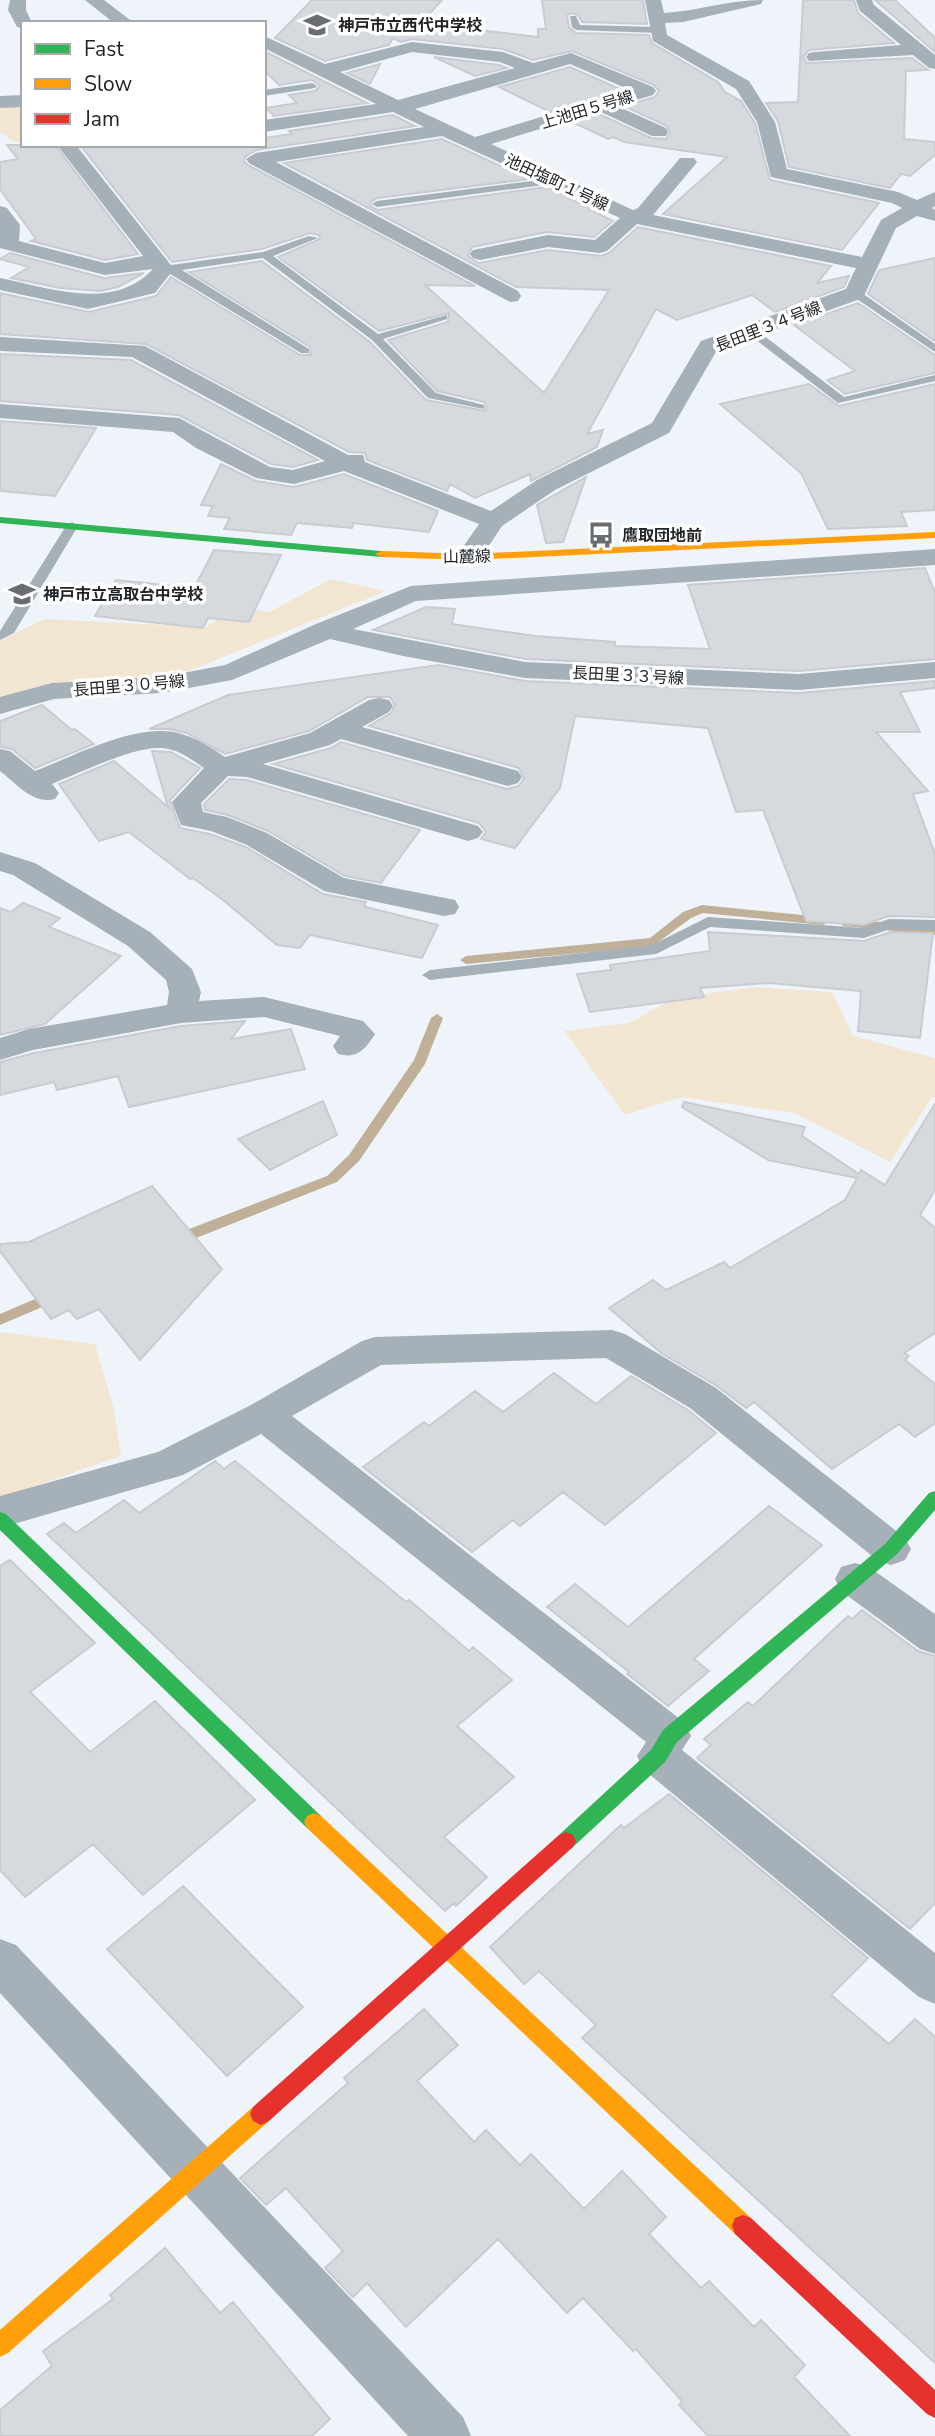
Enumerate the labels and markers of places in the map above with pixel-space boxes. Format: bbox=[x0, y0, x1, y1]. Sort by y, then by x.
school or university icon: 神戸市立西代中学校 bbox=[302, 10, 332, 40]
place label: 神戸市立西代中学校 bbox=[338, 15, 482, 37]
bus stop icon: 鷹取団地前 bbox=[586, 520, 616, 550]
place label: 鷹取団地前 bbox=[622, 525, 702, 547]
school or university icon: 神戸市立高取台中学校 bbox=[7, 579, 37, 609]
place label: 神戸市立高取台中学校 bbox=[43, 584, 203, 606]

